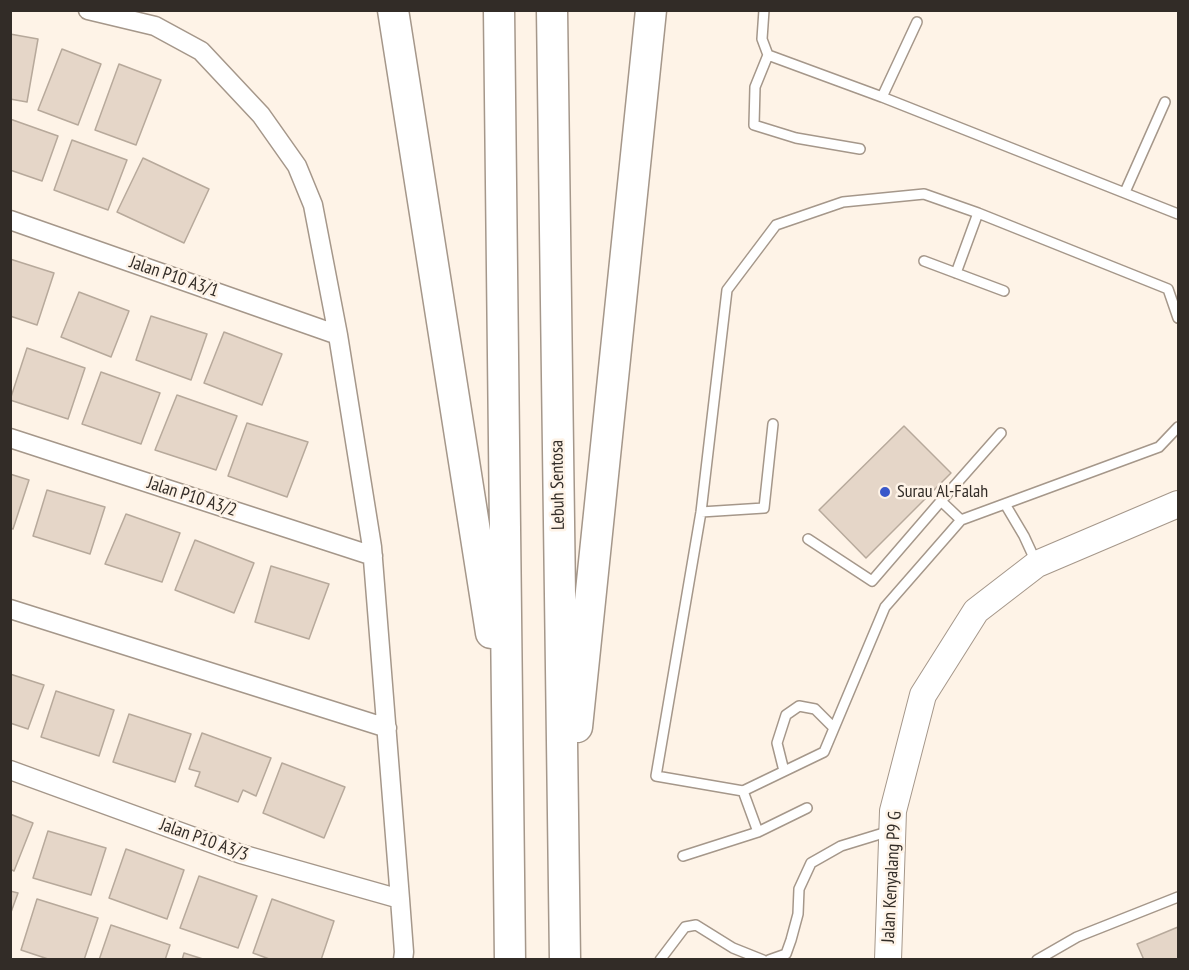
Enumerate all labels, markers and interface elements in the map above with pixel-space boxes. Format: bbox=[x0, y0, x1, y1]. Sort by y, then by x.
street label: Jalan P10 A3/1 bbox=[127, 252, 221, 302]
street label: Lebuh Sentosa bbox=[546, 440, 570, 530]
street label: Jalan P10 A3/2 bbox=[145, 472, 239, 522]
place label: Surau Al-Falah bbox=[897, 481, 988, 503]
marker: Surau Al-Falah bbox=[878, 485, 892, 499]
street label: Jalan Kenyalang P9 G bbox=[878, 811, 906, 943]
street label: Jalan P10 A3/3 bbox=[157, 814, 251, 866]

